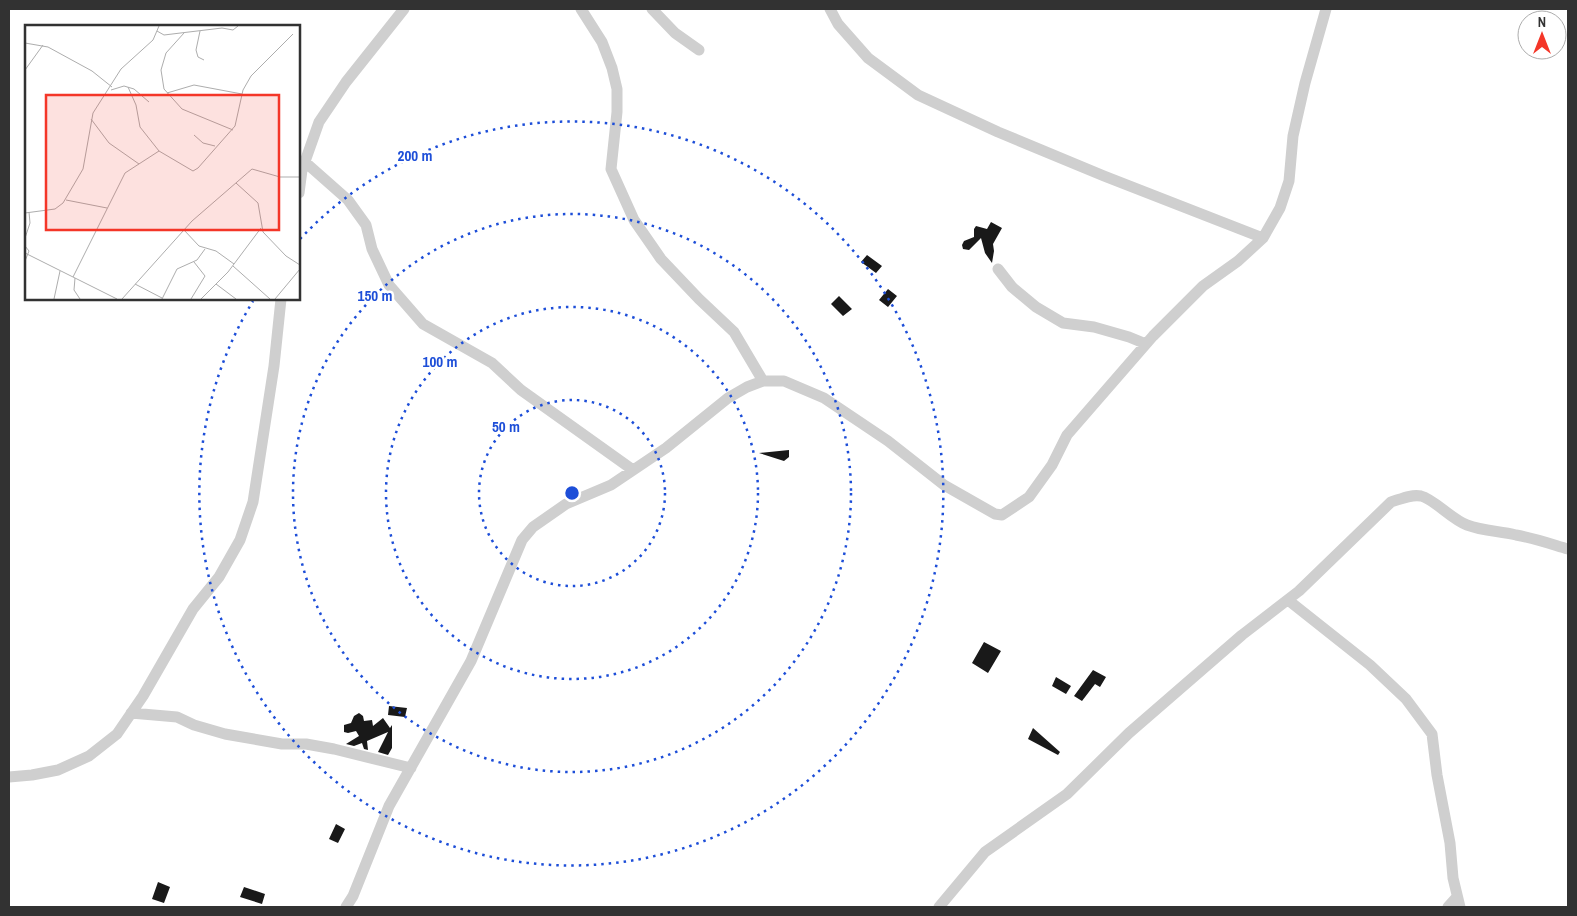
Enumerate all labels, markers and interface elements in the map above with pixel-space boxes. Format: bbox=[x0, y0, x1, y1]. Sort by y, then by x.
north arrow bbox=[1517, 10, 1567, 60]
text: N bbox=[1538, 13, 1546, 31]
inset map bbox=[25, 25, 300, 300]
text: 200 m bbox=[398, 145, 432, 166]
text: 150 m bbox=[358, 285, 392, 306]
text: 100 m bbox=[423, 351, 457, 372]
text: 50 m bbox=[492, 416, 520, 437]
centre of rings bbox=[563, 484, 581, 502]

